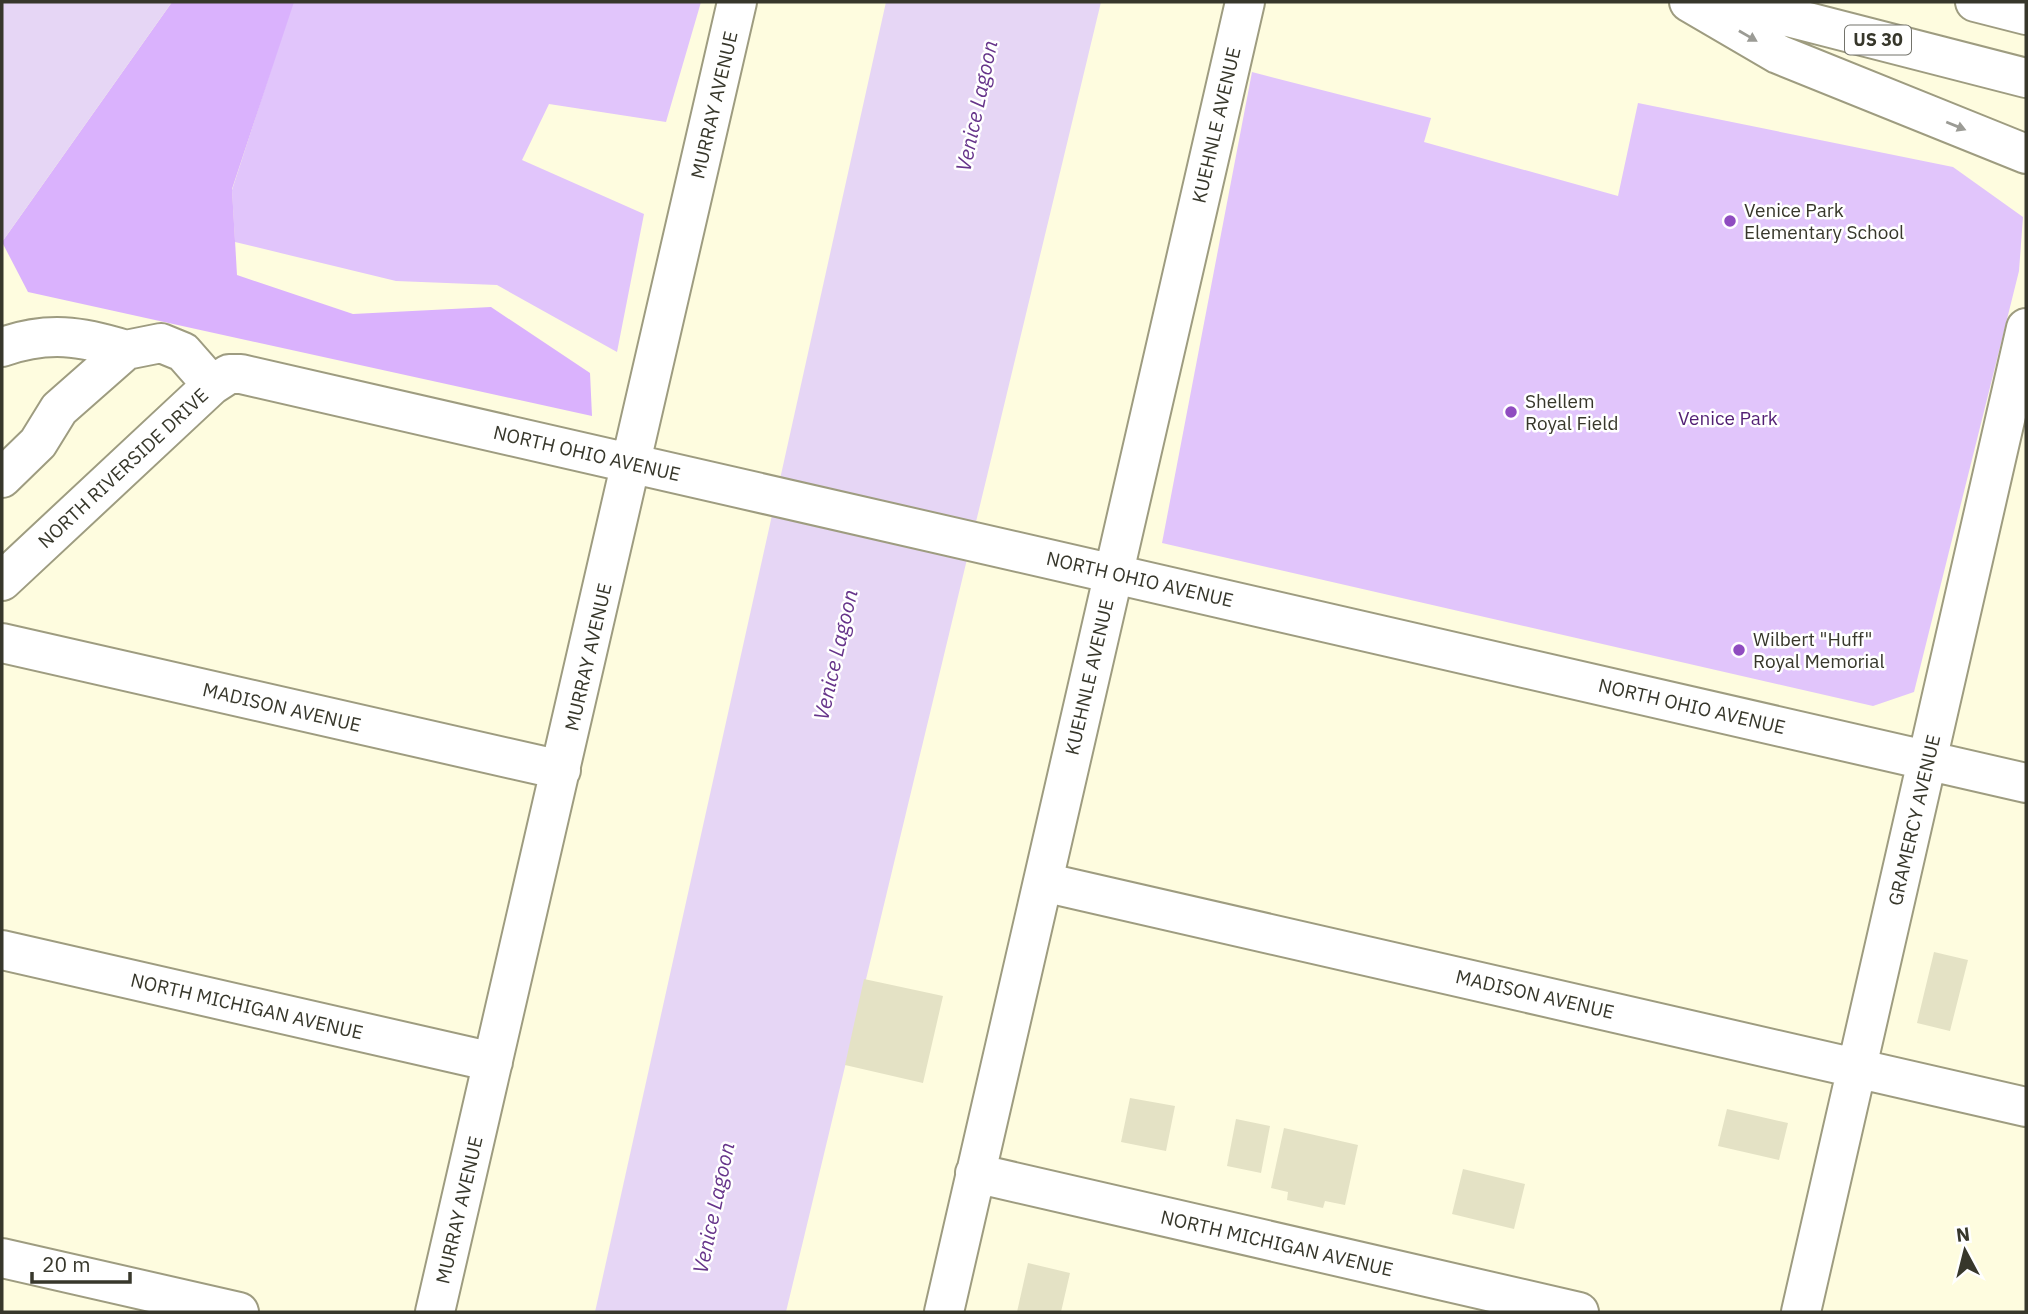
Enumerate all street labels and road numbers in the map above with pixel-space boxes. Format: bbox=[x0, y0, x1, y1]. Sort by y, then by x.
road number: US 30 bbox=[1845, 26, 1911, 55]
street label: MURRAY AVENUE bbox=[685, 29, 743, 181]
street label: KUEHNLE AVENUE bbox=[1186, 45, 1246, 205]
street label: NORTH RIVERSIDE DRIVE bbox=[33, 383, 213, 553]
street label: NORTH OHIO AVENUE bbox=[491, 420, 683, 486]
street label: NORTH OHIO AVENUE bbox=[1044, 546, 1236, 612]
street label: MURRAY AVENUE bbox=[559, 581, 617, 733]
street label: KUEHNLE AVENUE bbox=[1059, 597, 1119, 757]
street label: NORTH OHIO AVENUE bbox=[1596, 673, 1788, 739]
street label: MADISON AVENUE bbox=[200, 677, 364, 737]
street label: GRAMERCY AVENUE bbox=[1883, 732, 1945, 908]
street label: MADISON AVENUE bbox=[1453, 964, 1617, 1024]
street label: NORTH MICHIGAN AVENUE bbox=[128, 968, 366, 1044]
street label: MURRAY AVENUE bbox=[430, 1134, 488, 1286]
street label: NORTH MICHIGAN AVENUE bbox=[1158, 1205, 1396, 1281]

